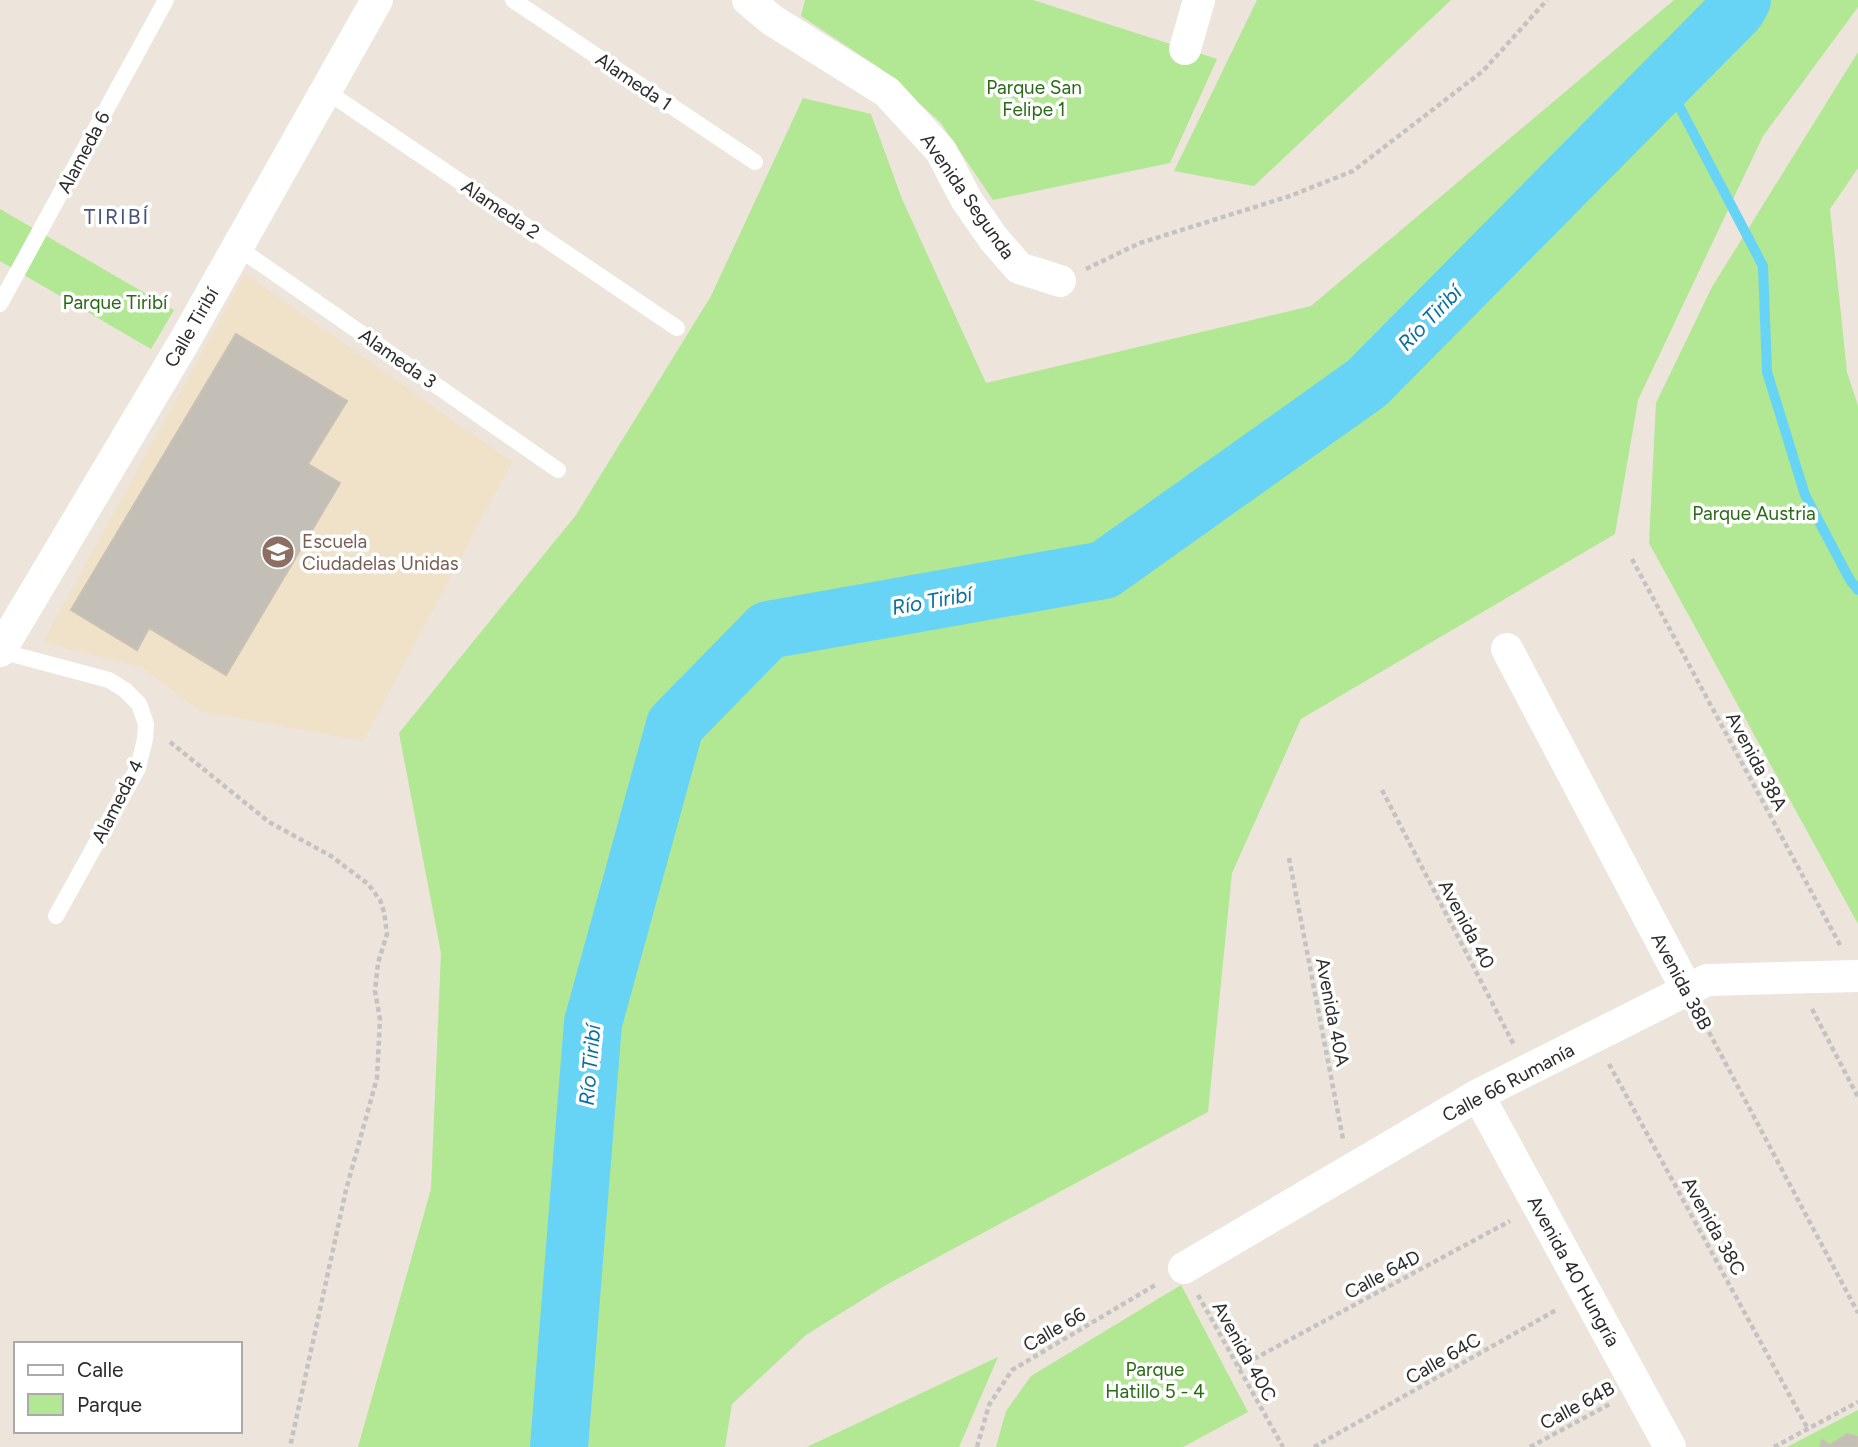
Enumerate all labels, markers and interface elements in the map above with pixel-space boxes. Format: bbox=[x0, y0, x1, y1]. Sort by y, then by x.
street label: Alameda 1 bbox=[591, 48, 676, 115]
park label: Parque San Felipe 1 bbox=[986, 76, 1082, 121]
street label: Alameda 6 bbox=[52, 107, 115, 197]
street label: Avenida Segunda bbox=[916, 129, 1020, 264]
street label: Alameda 2 bbox=[457, 175, 544, 244]
district label: TIRIBÍ bbox=[84, 204, 150, 229]
water label: Río Tiribí bbox=[1392, 278, 1469, 356]
street label: Calle Tiribí bbox=[159, 282, 224, 371]
park label: Parque Tiribí bbox=[63, 291, 169, 314]
street label: Alameda 3 bbox=[355, 323, 441, 393]
park label: Parque Austria bbox=[1692, 502, 1816, 525]
place label: Escuela Ciudadelas Unidas bbox=[302, 530, 459, 575]
school or university icon: Escuela Ciudadelas Unidas bbox=[259, 533, 297, 571]
water label: Río Tiribí bbox=[890, 581, 977, 620]
street label: Avenida 38A bbox=[1721, 708, 1792, 814]
street label: Alameda 4 bbox=[87, 755, 148, 847]
street label: Avenida 40 bbox=[1434, 876, 1500, 973]
street label: Avenida 38B bbox=[1646, 929, 1717, 1034]
street label: Avenida 40A bbox=[1311, 956, 1354, 1068]
water label: Río Tiribí bbox=[574, 1020, 606, 1106]
street label: Calle 66 Rumanía bbox=[1438, 1038, 1578, 1127]
street label: Avenida 38C bbox=[1677, 1173, 1750, 1280]
street label: Avenida 40 Hungría bbox=[1523, 1192, 1625, 1351]
street label: Calle 64D bbox=[1340, 1245, 1424, 1304]
street label: Avenida 40C bbox=[1208, 1297, 1282, 1406]
street label: Calle 66 bbox=[1019, 1302, 1090, 1356]
street label: Calle 64C bbox=[1402, 1328, 1485, 1389]
legend bbox=[14, 1342, 242, 1433]
text: Calle bbox=[77, 1357, 124, 1382]
park label: Parque Hatillo 5 - 4 bbox=[1105, 1358, 1205, 1403]
street label: Calle 64B bbox=[1536, 1376, 1618, 1435]
text: Parque bbox=[77, 1392, 142, 1417]

